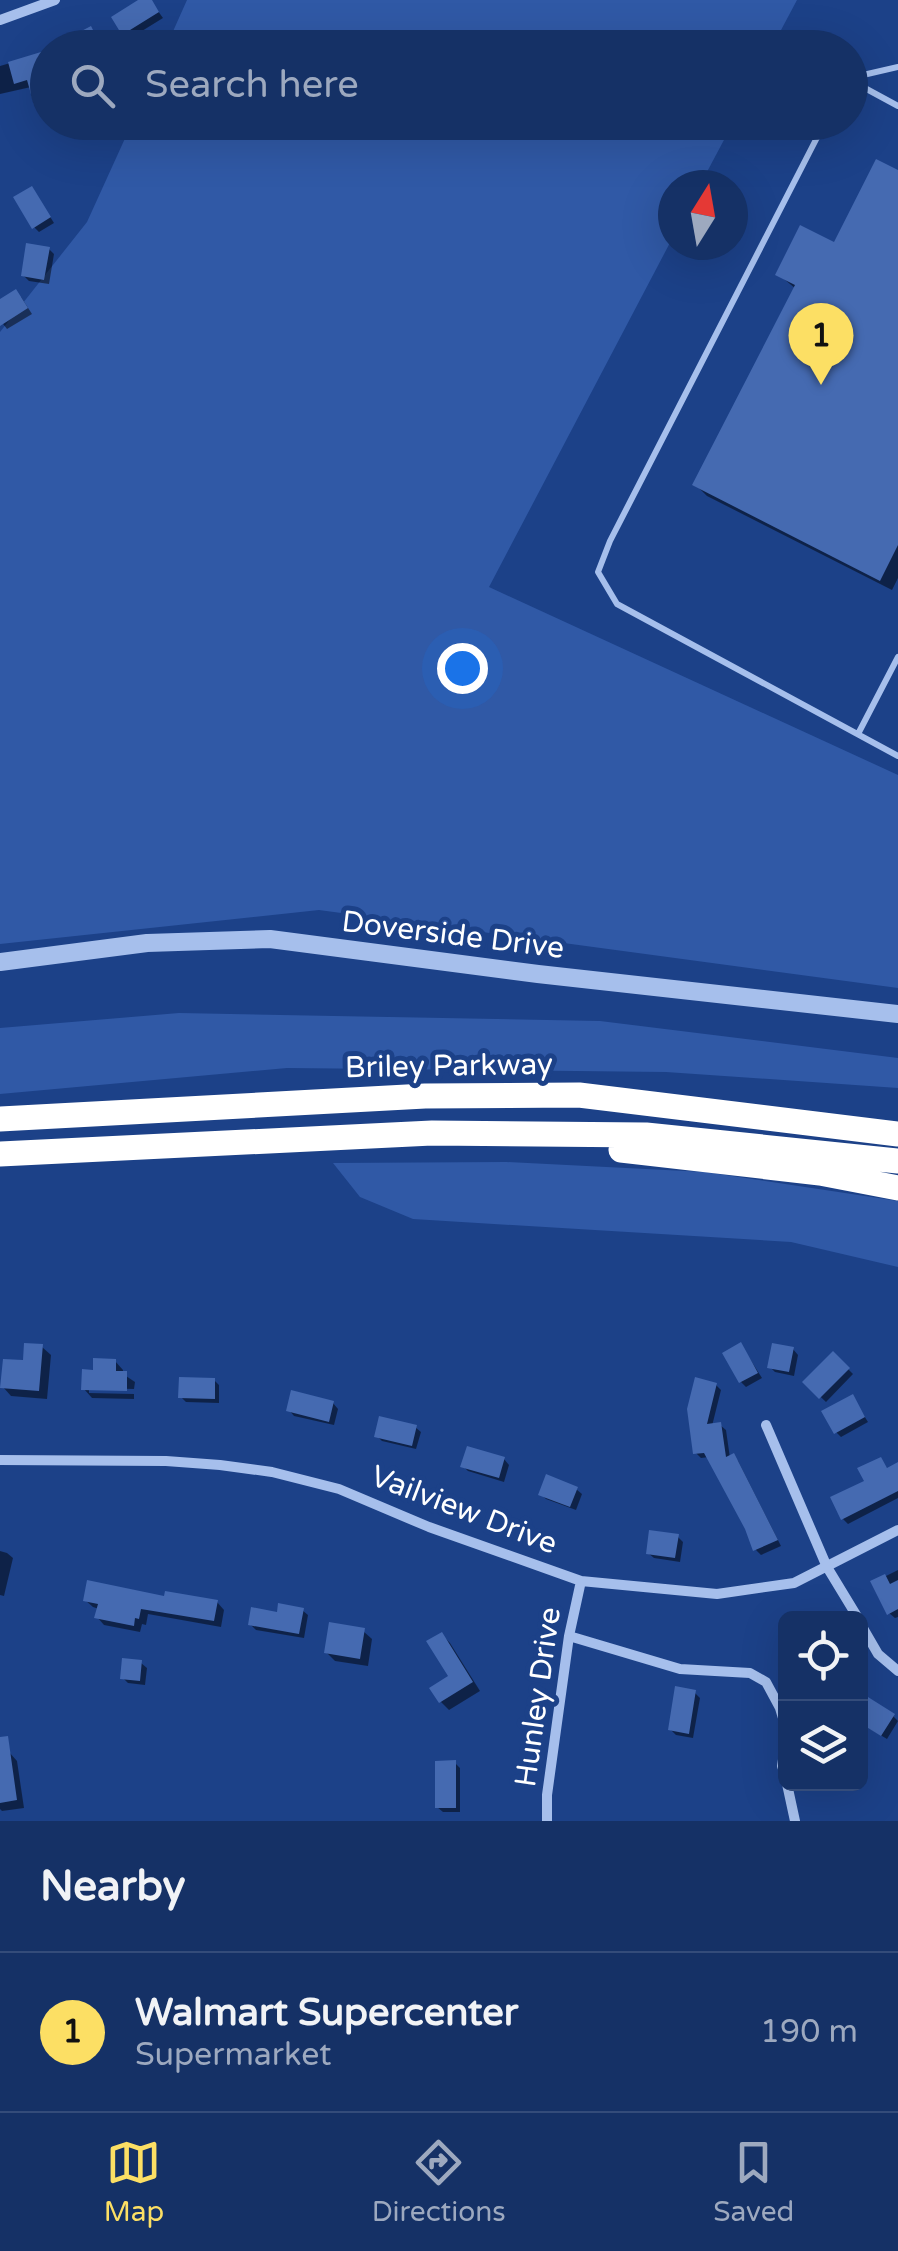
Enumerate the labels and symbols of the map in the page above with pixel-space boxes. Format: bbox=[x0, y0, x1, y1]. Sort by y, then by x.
north arrow bbox=[658, 170, 748, 260]
pin: 1 bbox=[788, 302, 854, 385]
your location bbox=[437, 643, 488, 694]
street label: Doverside Drive bbox=[340, 903, 566, 967]
street label: Briley Parkway bbox=[345, 1046, 553, 1086]
street label: Vailview Drive bbox=[366, 1457, 562, 1563]
street label: Hunley Drive bbox=[507, 1605, 569, 1789]

